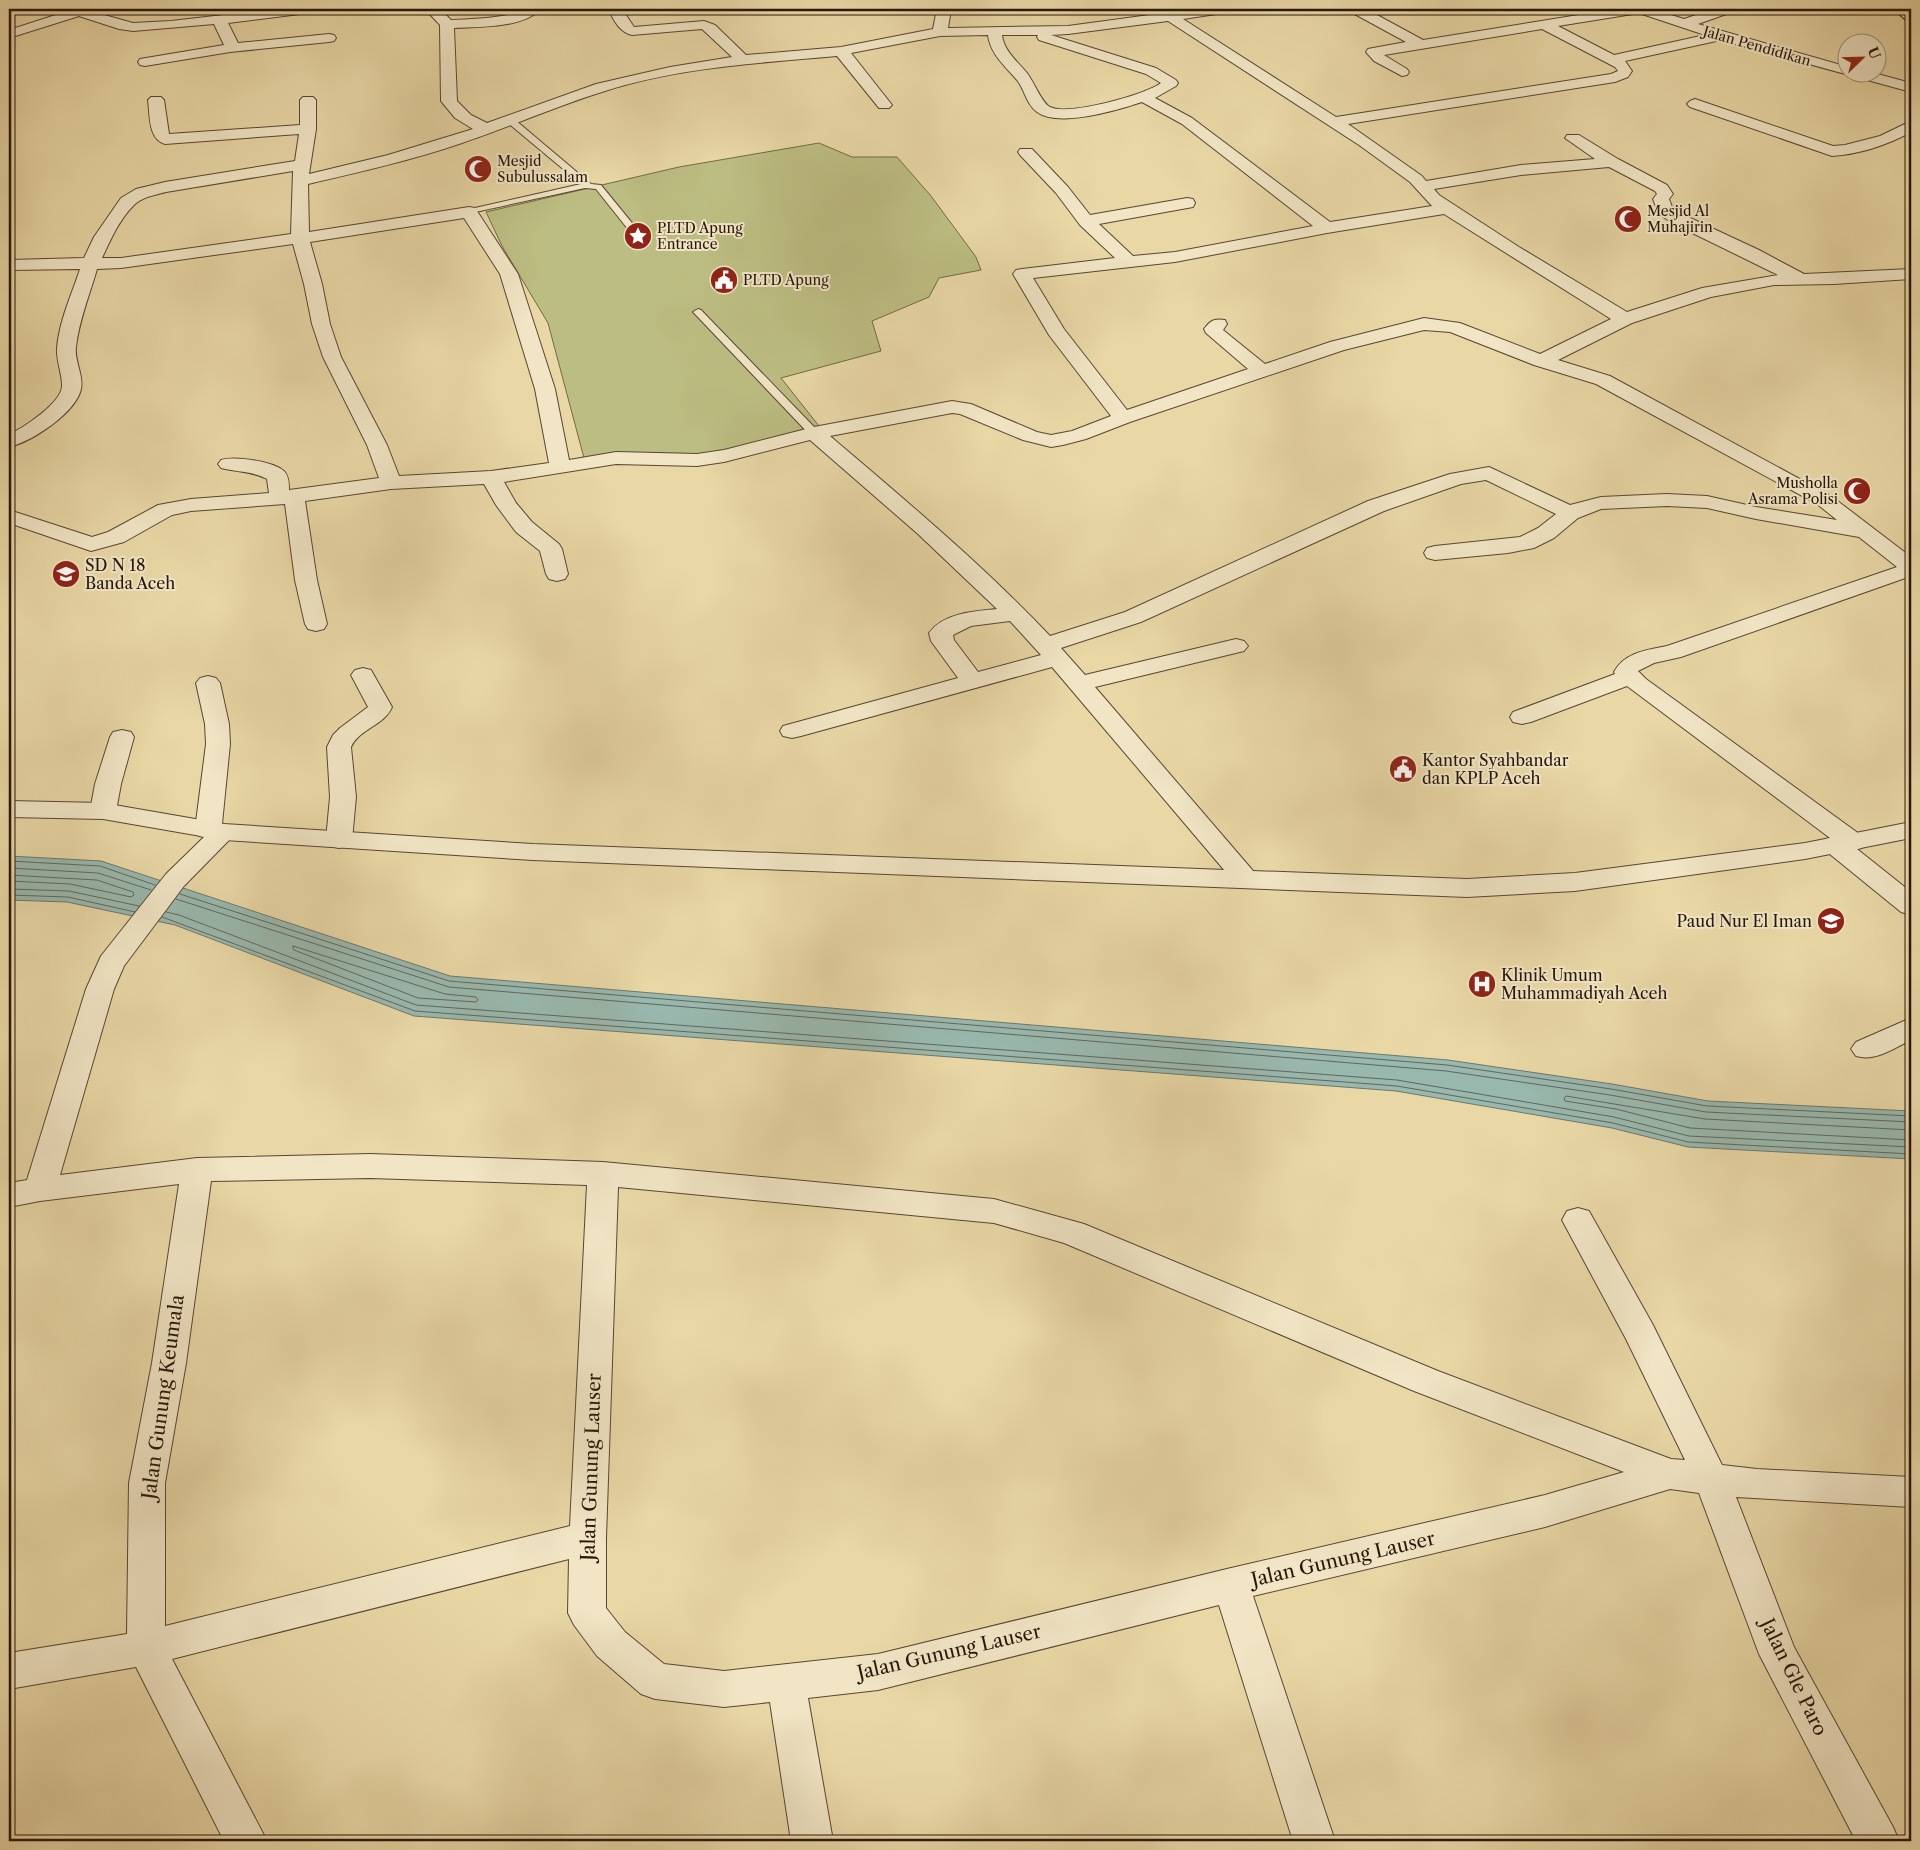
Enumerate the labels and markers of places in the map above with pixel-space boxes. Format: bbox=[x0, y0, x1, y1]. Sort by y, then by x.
place label: Mesjid Subulussalam bbox=[497, 152, 588, 186]
mosque icon: Mesjid Subulussalam bbox=[463, 154, 493, 184]
place label: Mesjid Al Muhajirin bbox=[1647, 202, 1713, 236]
mosque icon: Mesjid Al Muhajirin bbox=[1613, 204, 1643, 234]
place label: PLTD Apung Entrance bbox=[657, 219, 743, 253]
place icon: PLTD Apung Entrance bbox=[623, 221, 653, 251]
public building icon: PLTD Apung bbox=[709, 265, 739, 295]
place label: PLTD Apung bbox=[743, 271, 829, 289]
place label: Musholla Asrama Polisi bbox=[1747, 474, 1839, 508]
mosque icon: Musholla Asrama Polisi bbox=[1842, 476, 1872, 506]
place label: SD N 18 Banda Aceh bbox=[85, 555, 175, 593]
school or university icon: SD N 18 Banda Aceh bbox=[51, 559, 81, 589]
place label: Kantor Syahbandar dan KPLP Aceh bbox=[1422, 750, 1569, 788]
public building icon: Kantor Syahbandar dan KPLP Aceh bbox=[1388, 754, 1418, 784]
school or university icon: Paud Nur El Iman bbox=[1816, 906, 1846, 936]
place label: Paud Nur El Iman bbox=[1677, 911, 1812, 931]
place label: Klinik Umum Muhammadiyah Aceh bbox=[1501, 965, 1667, 1003]
hospital icon: Klinik Umum Muhammadiyah Aceh bbox=[1467, 969, 1497, 999]

